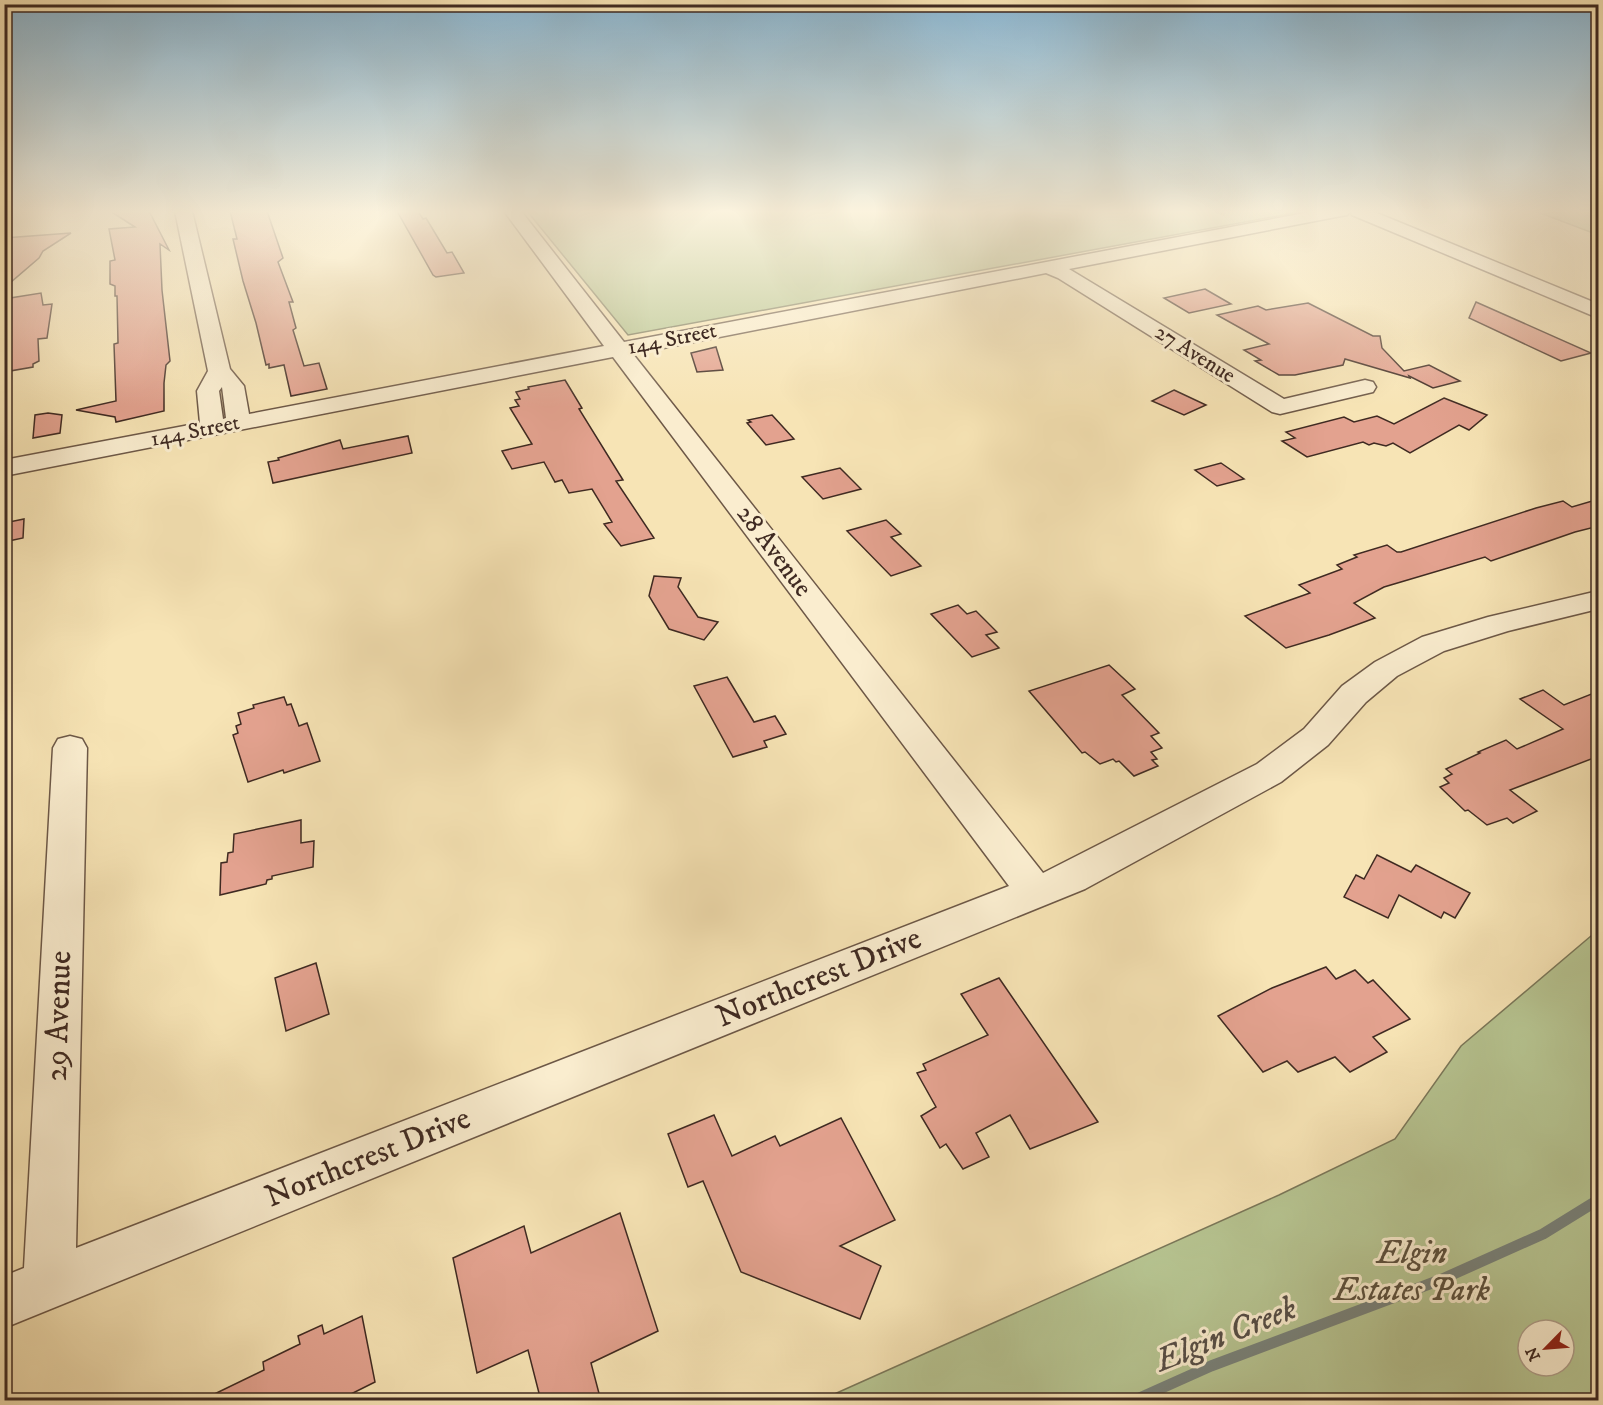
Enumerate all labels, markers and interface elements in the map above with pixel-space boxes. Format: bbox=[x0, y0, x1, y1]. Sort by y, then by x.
street label: 144 Street bbox=[625, 317, 719, 361]
street label: 27 Avenue bbox=[1150, 319, 1240, 389]
street label: 144 Street bbox=[148, 409, 242, 453]
street label: 28 Avenue bbox=[729, 499, 819, 603]
street label: Northcrest Drive bbox=[711, 919, 927, 1037]
street label: 29 Avenue bbox=[37, 950, 81, 1082]
street label: Northcrest Drive bbox=[260, 1099, 476, 1217]
park label: Elgin Estates Park bbox=[1332, 1234, 1491, 1311]
water label: Elgin Creek bbox=[1148, 1288, 1303, 1383]
north arrow bbox=[1516, 1318, 1576, 1378]
text: N bbox=[1521, 1344, 1545, 1364]

